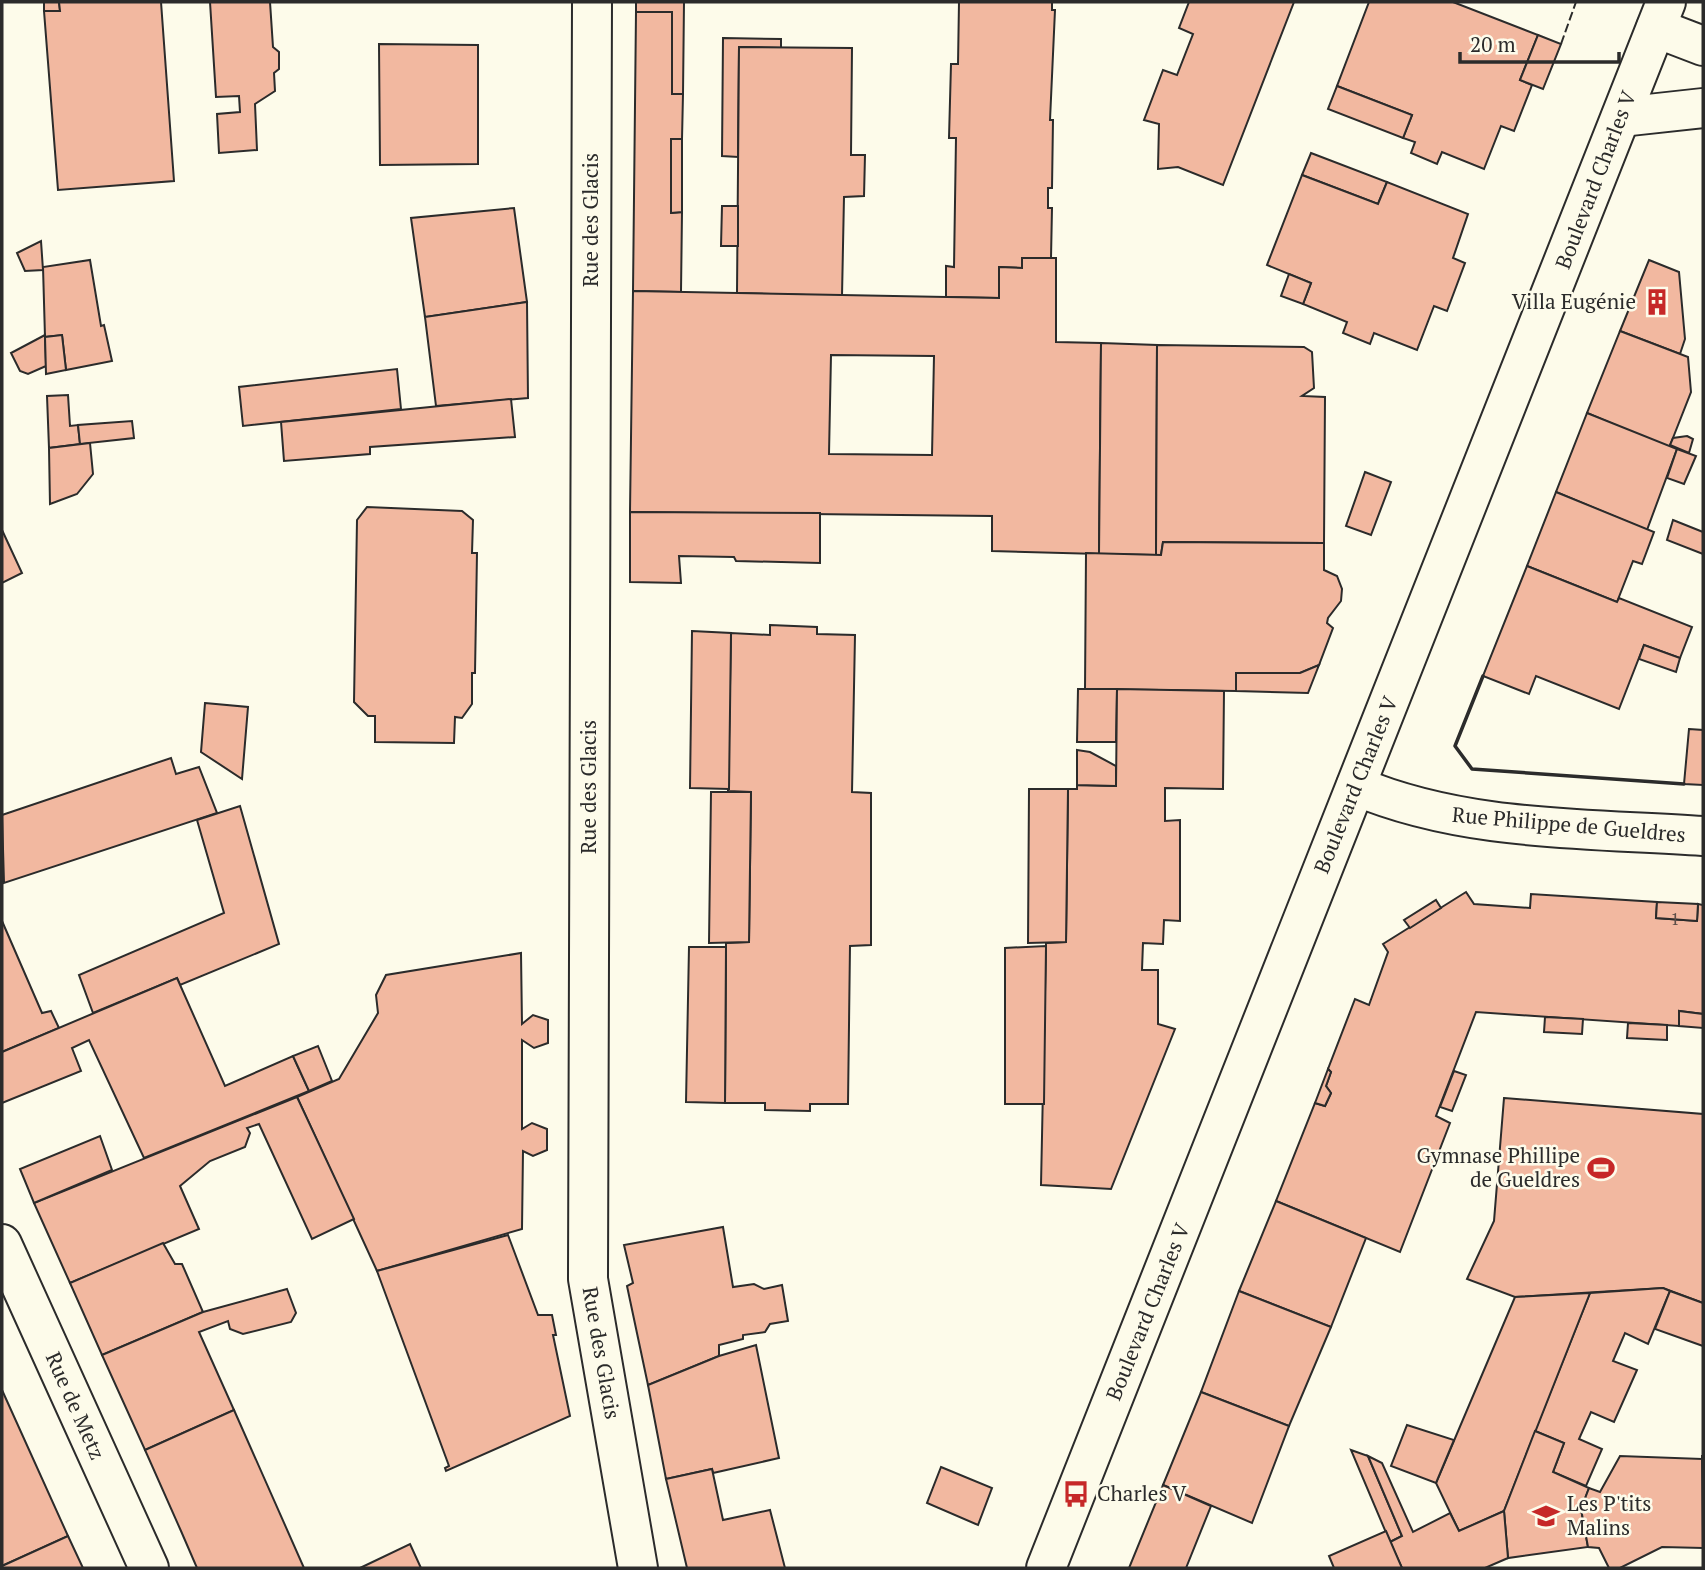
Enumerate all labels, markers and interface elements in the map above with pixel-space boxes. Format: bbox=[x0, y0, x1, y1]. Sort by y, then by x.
scale bar bbox=[1460, 21, 1619, 65]
text: 20 m bbox=[1470, 30, 1516, 58]
street label: Boulevard Charles V bbox=[1548, 86, 1642, 273]
street label: Rue des Glacis bbox=[576, 153, 604, 287]
place label: Villa Eugénie bbox=[1512, 287, 1636, 315]
building icon: Villa Eugénie bbox=[1642, 287, 1672, 317]
street label: Boulevard Charles V bbox=[1307, 691, 1404, 877]
street label: Rue des Glacis bbox=[574, 720, 602, 854]
street label: Rue Philippe de Gueldres bbox=[1451, 800, 1687, 848]
house number: 1 bbox=[1670, 906, 1680, 930]
place label: Gymnase Phillipe de Gueldres bbox=[1416, 1141, 1580, 1193]
sports icon: Gymnase Phillipe de Gueldres bbox=[1586, 1153, 1616, 1183]
street label: Boulevard Charles V bbox=[1099, 1218, 1196, 1404]
street label: Rue des Glacis bbox=[577, 1284, 627, 1421]
street label: Rue de Metz bbox=[40, 1347, 112, 1464]
bus stop icon: Charles V bbox=[1061, 1479, 1091, 1509]
place label: Charles V bbox=[1097, 1479, 1187, 1507]
place label: Les P'tits Malins bbox=[1567, 1489, 1651, 1541]
school or university icon: Les P'tits Malins bbox=[1531, 1501, 1561, 1531]

